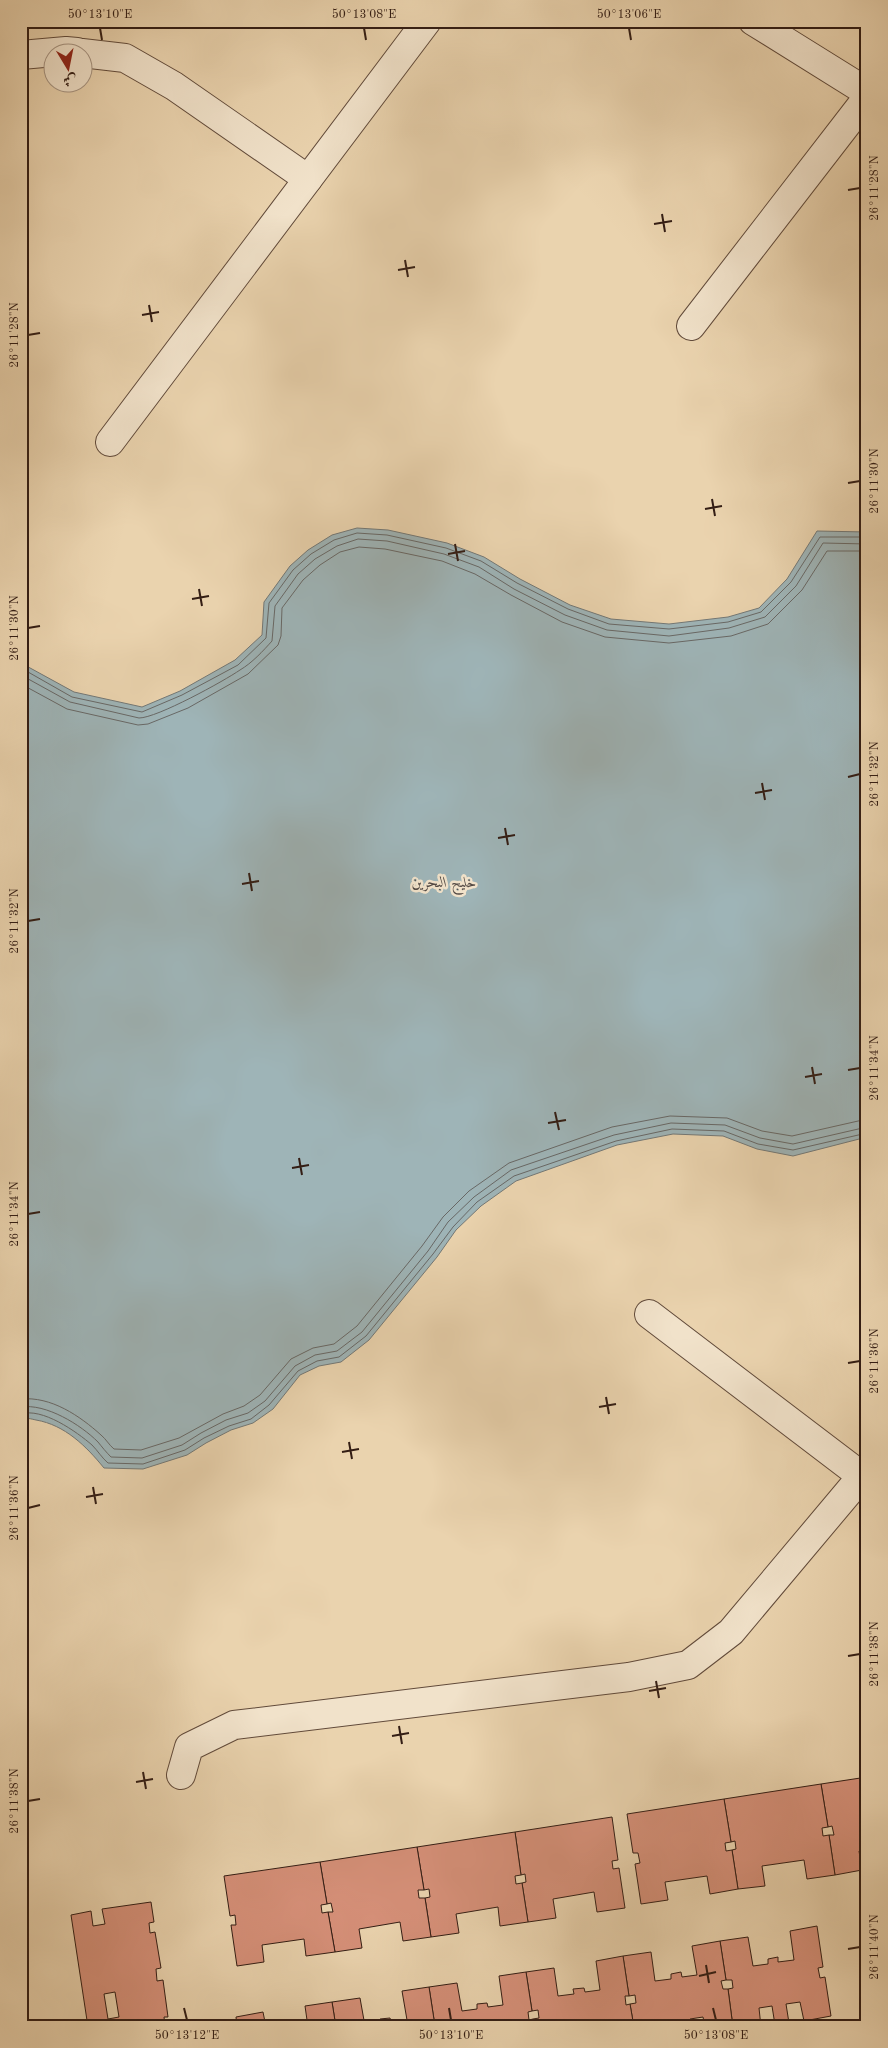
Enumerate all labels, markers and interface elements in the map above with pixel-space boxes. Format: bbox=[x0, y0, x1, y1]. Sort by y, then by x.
text: 50°13'10"E bbox=[68, 8, 132, 21]
text: 50°13'08"E bbox=[332, 8, 396, 21]
text: 50°13'06"E bbox=[597, 8, 661, 21]
north arrow bbox=[42, 42, 92, 92]
text: ش bbox=[62, 72, 78, 88]
text: 26°11'28"N bbox=[869, 155, 881, 221]
text: 26°11'28"N bbox=[9, 302, 21, 368]
text: 26°11'30"N bbox=[869, 448, 881, 514]
text: 26°11'30"N bbox=[9, 595, 21, 661]
text: 26°11'32"N bbox=[869, 741, 881, 807]
water label: خليج البحرين bbox=[411, 876, 477, 896]
text: 26°11'32"N bbox=[9, 888, 21, 954]
text: 26°11'34"N bbox=[869, 1035, 881, 1101]
text: 26°11'34"N bbox=[9, 1181, 21, 1247]
text: 26°11'36"N bbox=[869, 1328, 881, 1394]
text: 26°11'36"N bbox=[9, 1475, 21, 1541]
text: 26°11'38"N bbox=[869, 1621, 881, 1687]
text: 26°11'38"N bbox=[9, 1768, 21, 1834]
text: 26°11'40"N bbox=[869, 1914, 881, 1980]
text: 50°13'12"E bbox=[155, 2029, 219, 2042]
text: 50°13'10"E bbox=[419, 2029, 483, 2042]
text: 50°13'08"E bbox=[684, 2029, 748, 2042]

